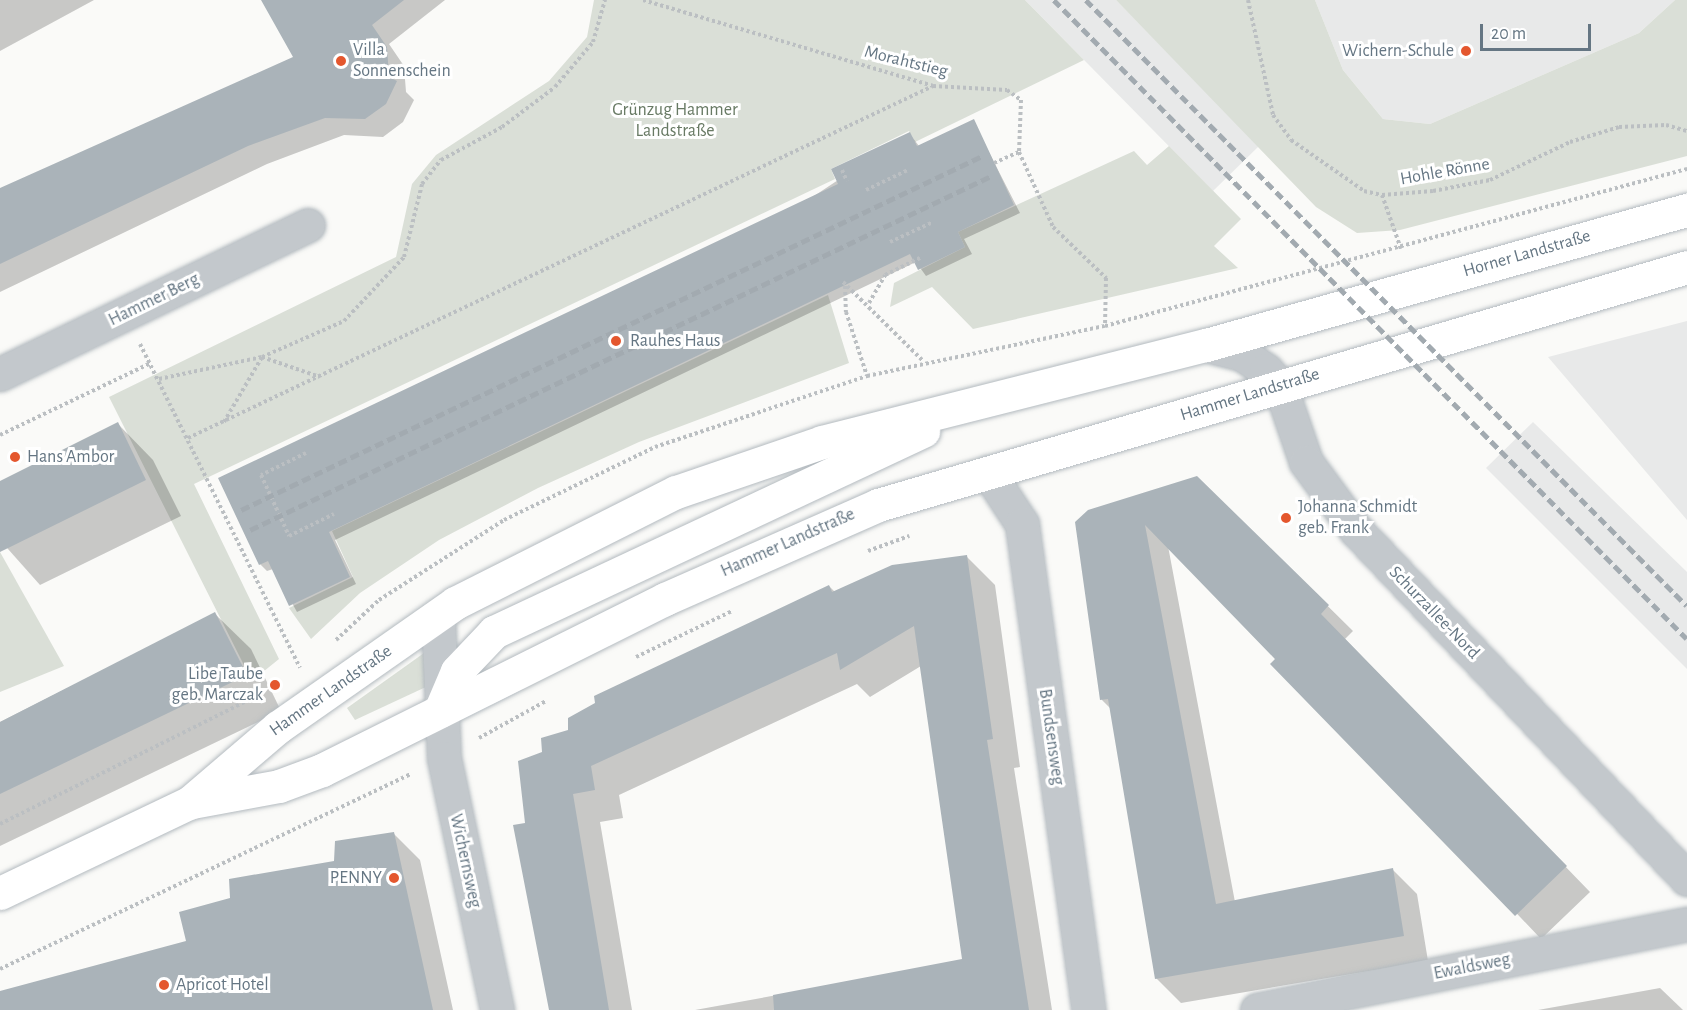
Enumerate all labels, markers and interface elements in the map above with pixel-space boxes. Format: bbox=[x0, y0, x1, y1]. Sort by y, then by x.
scale bar bbox=[1483, 12, 1594, 50]
text: 20 m bbox=[1491, 25, 1526, 43]
place label: Villa Sonnenschein bbox=[353, 40, 451, 82]
place label: Wichern-Schule bbox=[1342, 40, 1454, 62]
street label: Morahtstieg bbox=[862, 41, 950, 83]
marker: Wichern-Schule bbox=[1459, 44, 1473, 58]
marker: Villa Sonnenschein bbox=[334, 54, 348, 68]
park label: Grünzug Hammer Landstraße bbox=[612, 100, 738, 142]
street label: Hohle Rönne bbox=[1399, 154, 1491, 190]
street label: Horner Landstraße bbox=[1461, 225, 1593, 283]
street label: Hammer Berg bbox=[105, 269, 203, 331]
place label: Rauhes Haus bbox=[630, 330, 721, 352]
marker: Rauhes Haus bbox=[607, 332, 625, 350]
street label: Hammer Landstraße bbox=[1178, 364, 1322, 426]
place label: Hans Ambor bbox=[27, 446, 114, 468]
marker: Hans Ambor bbox=[8, 450, 22, 464]
place label: Johanna Schmidt geb. Frank bbox=[1298, 497, 1417, 540]
street label: Hammer Landstraße bbox=[718, 504, 858, 582]
marker: Johanna Schmidt geb. Frank bbox=[1279, 511, 1293, 525]
street label: Schurzallee-Nord bbox=[1384, 562, 1484, 664]
street label: Hammer Landstraße bbox=[266, 641, 396, 741]
place label: Libe Taube geb. Marczak bbox=[172, 664, 263, 706]
marker: Libe Taube geb. Marczak bbox=[268, 678, 282, 692]
street label: Bundsensweg bbox=[1034, 687, 1068, 787]
street label: Wichernsweg bbox=[445, 812, 485, 910]
place label: PENNY bbox=[330, 867, 382, 889]
marker: PENNY bbox=[387, 871, 401, 885]
street label: Ewaldsweg bbox=[1432, 949, 1512, 985]
place label: Apricot Hotel bbox=[176, 974, 269, 996]
marker: Apricot Hotel bbox=[157, 978, 171, 992]

